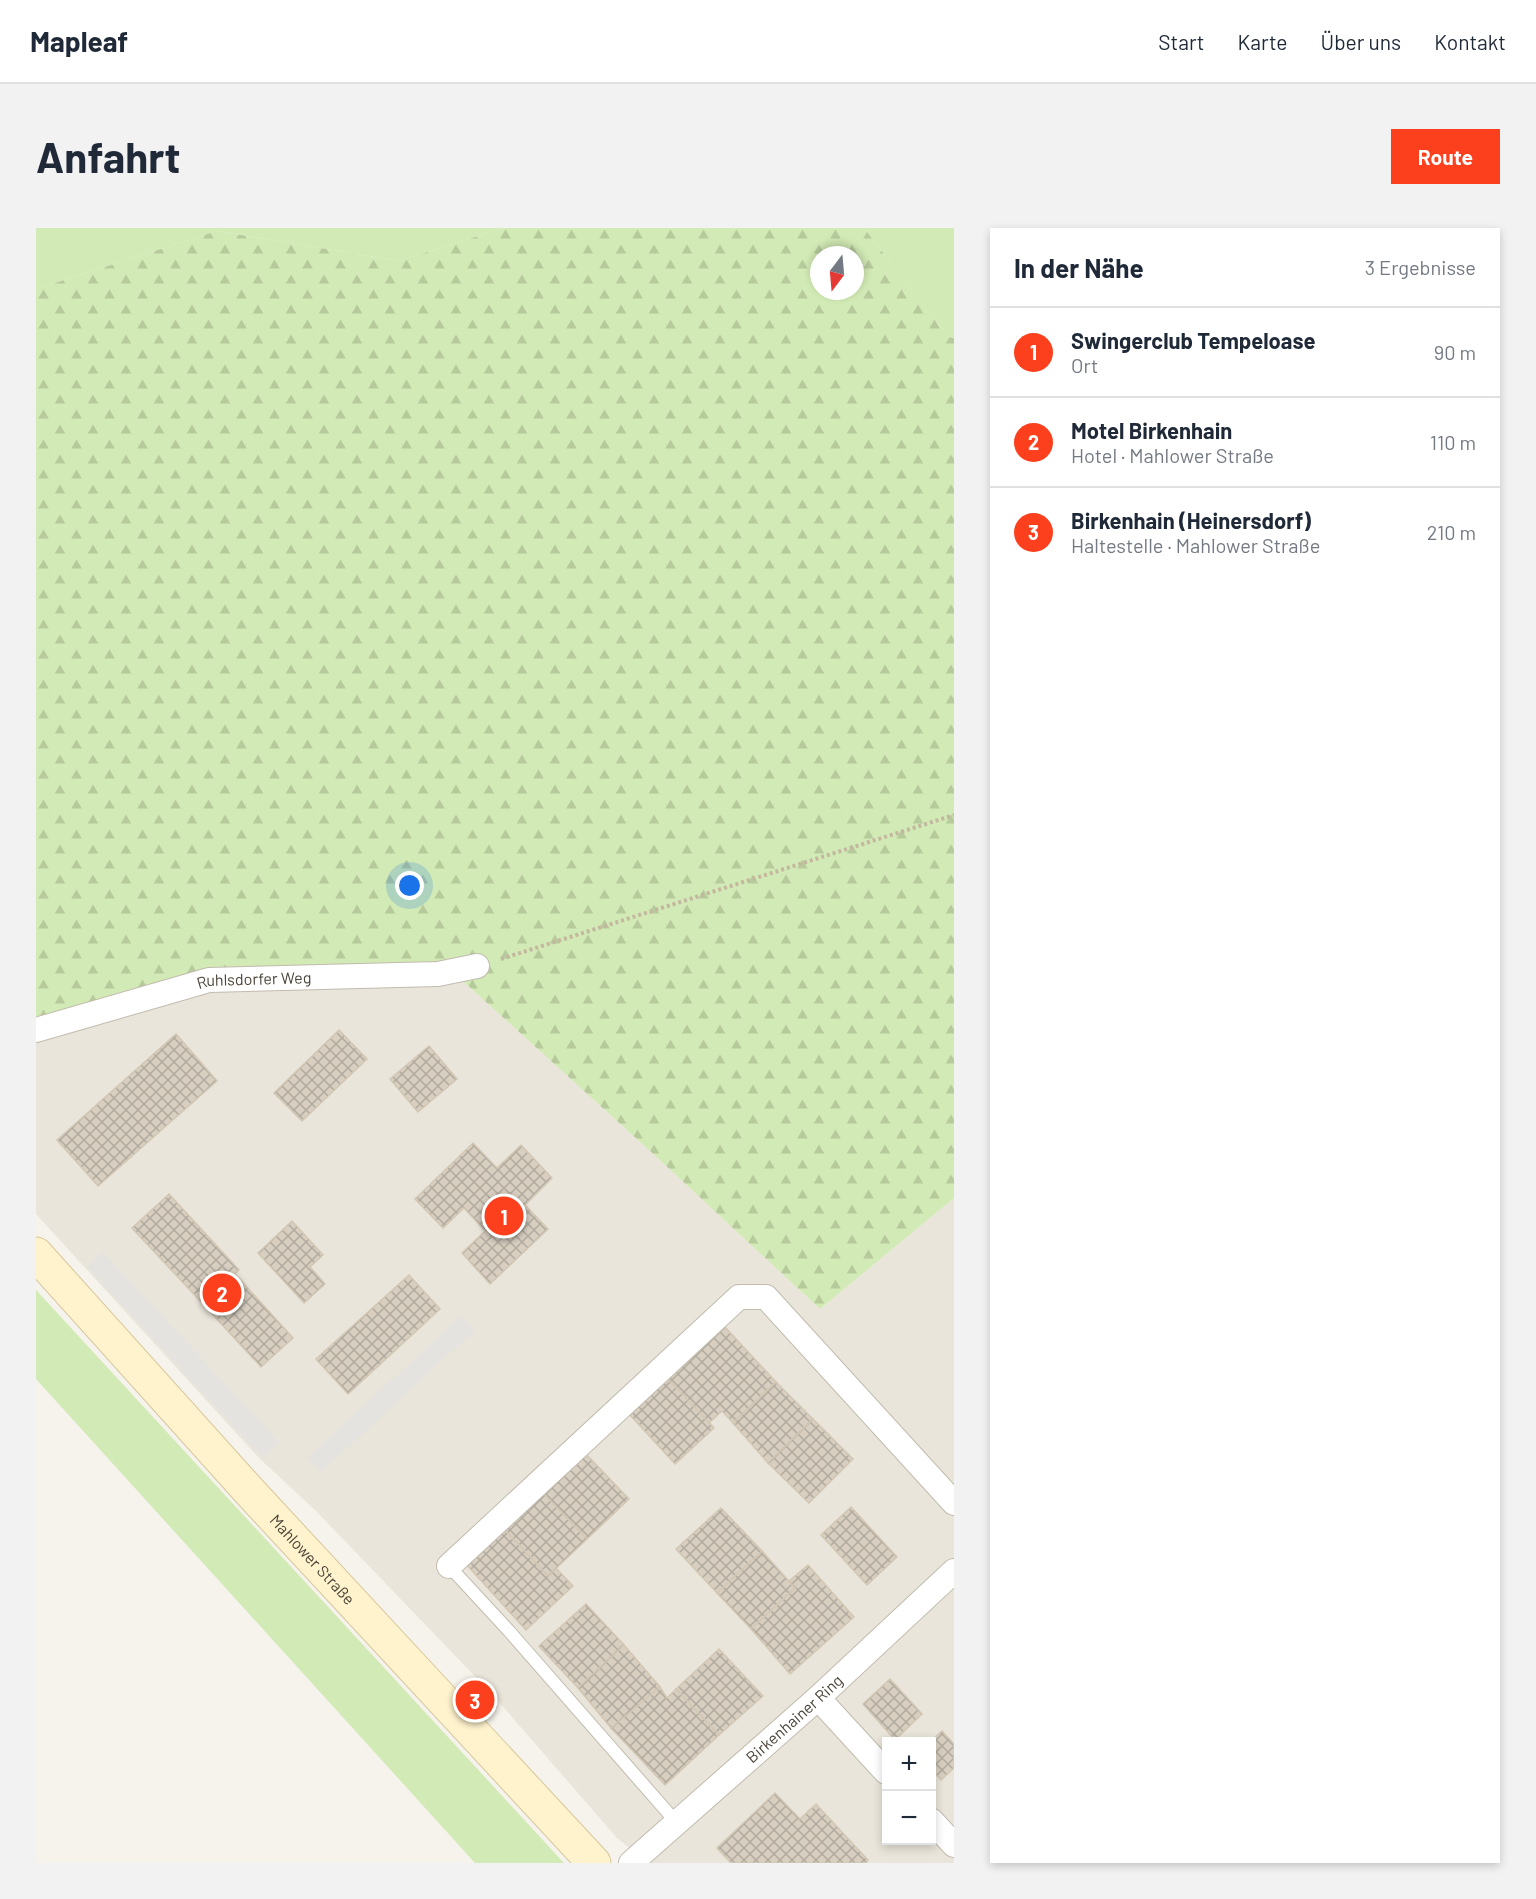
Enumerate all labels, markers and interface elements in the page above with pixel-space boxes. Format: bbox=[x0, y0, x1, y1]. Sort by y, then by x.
text: Mapleaf bbox=[30, 24, 128, 58]
text: Start bbox=[1158, 29, 1205, 54]
text: Karte bbox=[1238, 29, 1288, 54]
text: Über uns bbox=[1321, 29, 1401, 54]
text: Kontakt bbox=[1434, 29, 1506, 54]
button: Route bbox=[1391, 129, 1500, 184]
text: Anfahrt bbox=[36, 131, 181, 181]
north arrow bbox=[810, 246, 864, 300]
text: In der Nähe bbox=[1014, 252, 1144, 283]
text: 3 Ergebnisse bbox=[1365, 255, 1476, 279]
text: Swingerclub Tempeloase bbox=[1071, 327, 1316, 353]
text: 1 bbox=[1030, 340, 1037, 364]
text: 90 m bbox=[1434, 340, 1476, 364]
text: Ort bbox=[1071, 353, 1098, 377]
text: Motel Birkenhain bbox=[1071, 417, 1232, 443]
text: 2 bbox=[1028, 430, 1039, 454]
text: 110 m bbox=[1430, 430, 1476, 454]
text: Hotel · Mahlower Straße bbox=[1071, 443, 1274, 467]
text: Birkenhain (Heinersdorf) bbox=[1071, 507, 1311, 533]
text: 3 bbox=[1028, 520, 1039, 544]
text: 210 m bbox=[1427, 520, 1476, 544]
text: Haltestelle · Mahlower Straße bbox=[1071, 533, 1320, 557]
your location bbox=[395, 871, 424, 900]
street label: Ruhlsdorfer Weg bbox=[194, 967, 312, 992]
pin: 1 bbox=[484, 1194, 524, 1238]
pin: 2 bbox=[202, 1270, 242, 1316]
street label: Mahlower Straße bbox=[267, 1510, 359, 1608]
street label: Birkenhainer Ring bbox=[742, 1670, 846, 1766]
pin: 3 bbox=[456, 1678, 494, 1722]
map controls bbox=[882, 1737, 936, 1845]
button: + bbox=[882, 1737, 936, 1791]
button: − bbox=[882, 1791, 936, 1845]

